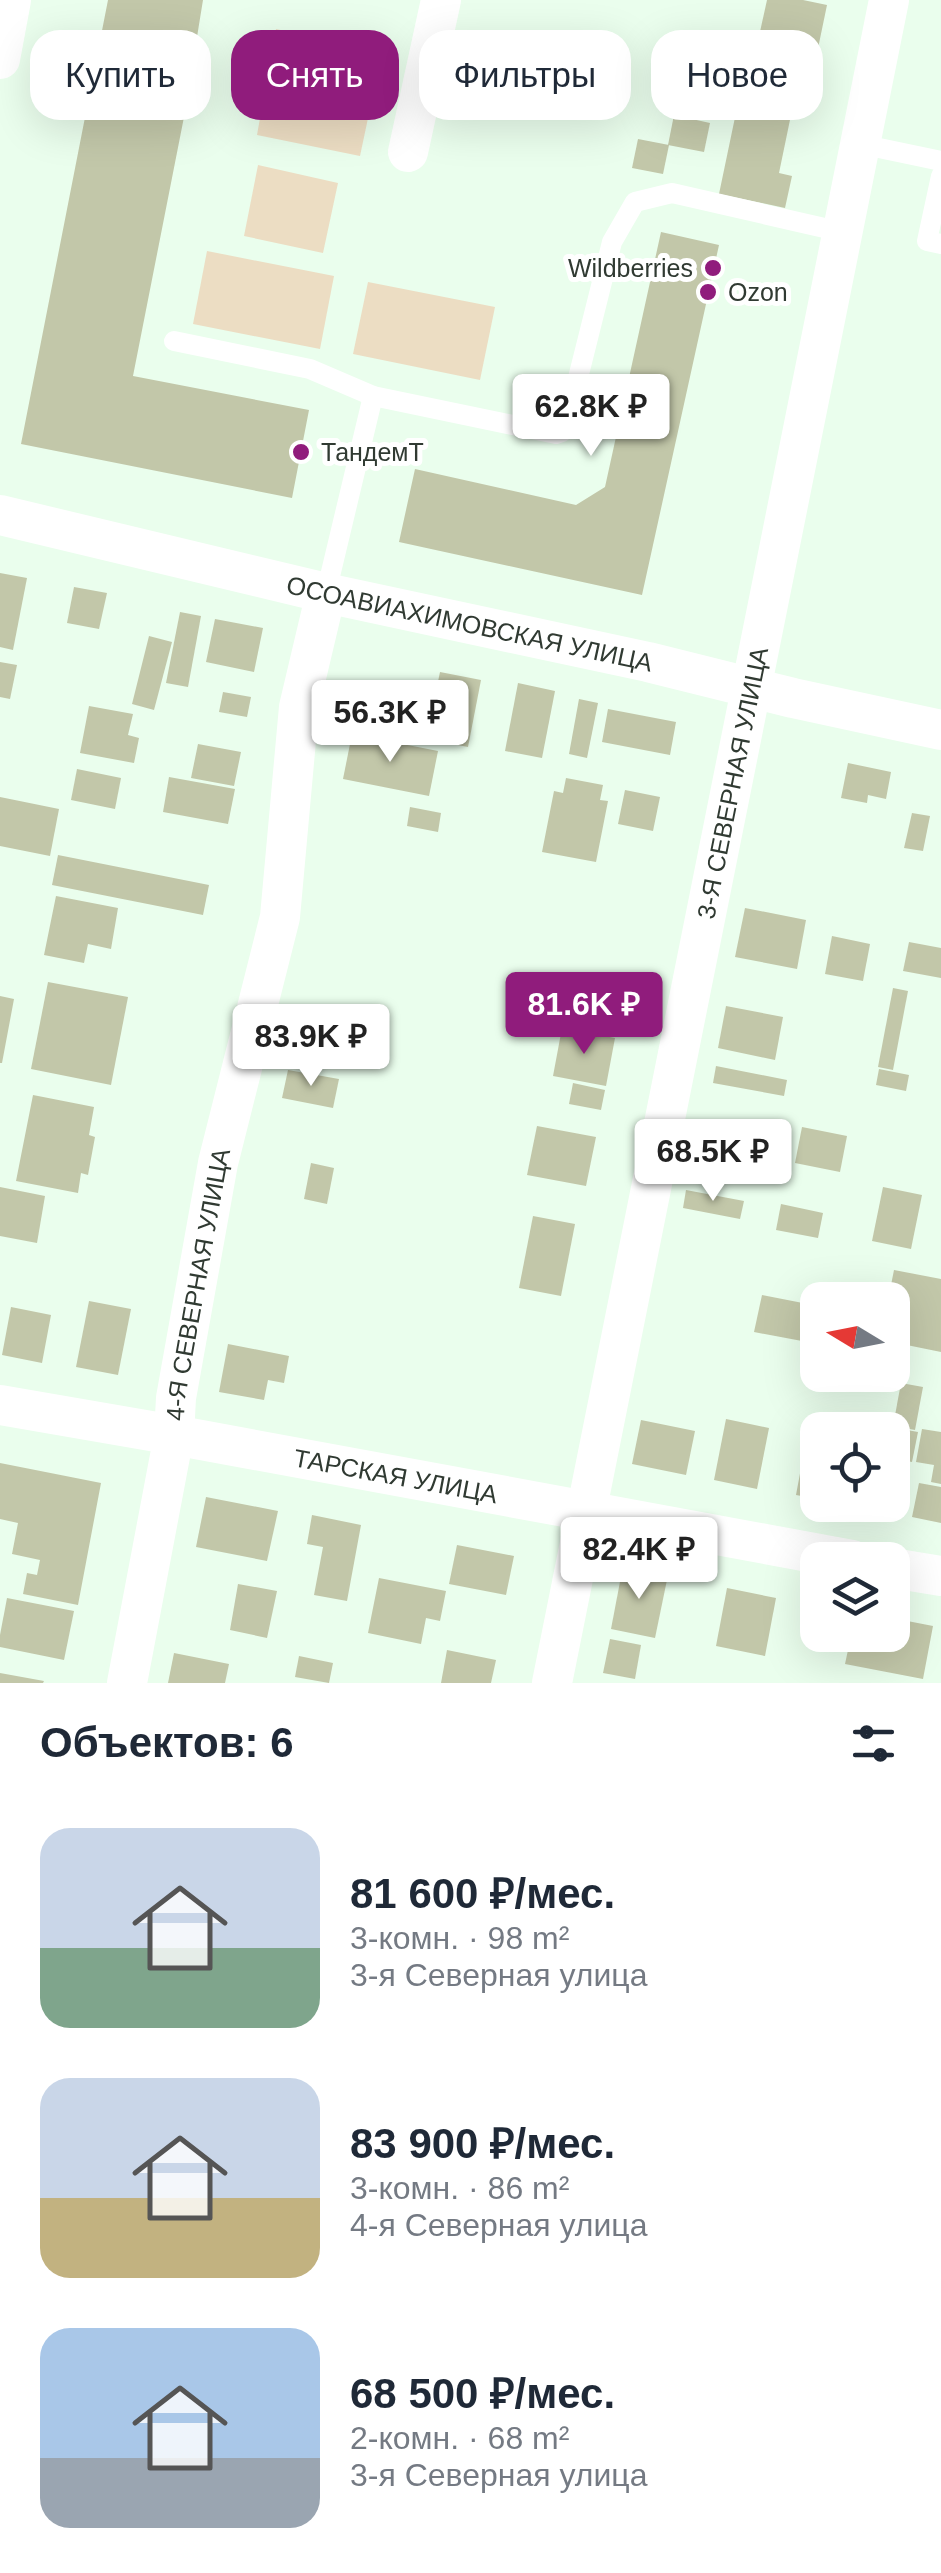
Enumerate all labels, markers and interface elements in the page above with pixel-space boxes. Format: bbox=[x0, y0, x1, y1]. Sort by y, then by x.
chip: Купить bbox=[30, 30, 211, 120]
chip: Снять bbox=[231, 30, 399, 120]
chip: Фильтры bbox=[419, 30, 631, 120]
chip: Новое bbox=[651, 30, 823, 120]
place label: Wildberries bbox=[568, 254, 693, 282]
marker: Wildberries bbox=[702, 257, 724, 279]
place label: Ozon bbox=[728, 278, 788, 306]
marker: Ozon bbox=[697, 281, 719, 303]
pin: 62.8K ₽ bbox=[499, 374, 683, 459]
text: 62.8K ₽ bbox=[535, 388, 647, 424]
place label: ТандемТ bbox=[321, 438, 424, 466]
marker: ТандемТ bbox=[290, 441, 312, 463]
street label: ОСОАВИАХИМОВСКАЯ УЛИЦА bbox=[284, 570, 655, 677]
street label: 3-Я СЕВЕРНАЯ УЛИЦА bbox=[691, 644, 773, 921]
pin: 56.3K ₽ bbox=[298, 680, 482, 765]
text: 56.3K ₽ bbox=[334, 694, 446, 730]
pin: 81.6K ₽ bbox=[492, 972, 676, 1057]
text: 81.6K ₽ bbox=[528, 986, 640, 1022]
pin: 83.9K ₽ bbox=[219, 1004, 403, 1089]
text: 83.9K ₽ bbox=[255, 1018, 367, 1054]
pin: 68.5K ₽ bbox=[621, 1119, 805, 1204]
text: 68.5K ₽ bbox=[657, 1133, 769, 1169]
street label: 4-Я СЕВЕРНАЯ УЛИЦА bbox=[161, 1145, 235, 1421]
north arrow bbox=[800, 1282, 910, 1392]
map controls bbox=[800, 1282, 910, 1652]
button: locate bbox=[800, 1412, 910, 1522]
street label: ТАРСКАЯ УЛИЦА bbox=[292, 1443, 500, 1508]
pin: 82.4K ₽ bbox=[547, 1517, 731, 1602]
text: 82.4K ₽ bbox=[583, 1531, 695, 1567]
button: layers bbox=[800, 1542, 910, 1652]
icon: filters bbox=[846, 1716, 901, 1771]
text: Объектов: 6 bbox=[40, 1719, 294, 1766]
icon: home bbox=[120, 1868, 240, 1988]
text: 81 600 ₽/мес. bbox=[350, 1870, 615, 1917]
text: 3-комн. · 98 m² bbox=[350, 1920, 569, 1956]
text: 3-я Северная улица bbox=[350, 1957, 647, 1993]
icon: home bbox=[120, 2118, 240, 2238]
text: 83 900 ₽/мес. bbox=[350, 2120, 615, 2167]
text: 3-комн. · 86 m² bbox=[350, 2170, 569, 2206]
text: 4-я Северная улица bbox=[350, 2207, 647, 2243]
icon: home bbox=[120, 2368, 240, 2488]
text: 68 500 ₽/мес. bbox=[350, 2370, 615, 2417]
text: 2-комн. · 68 m² bbox=[350, 2420, 569, 2456]
text: 3-я Северная улица bbox=[350, 2457, 647, 2493]

